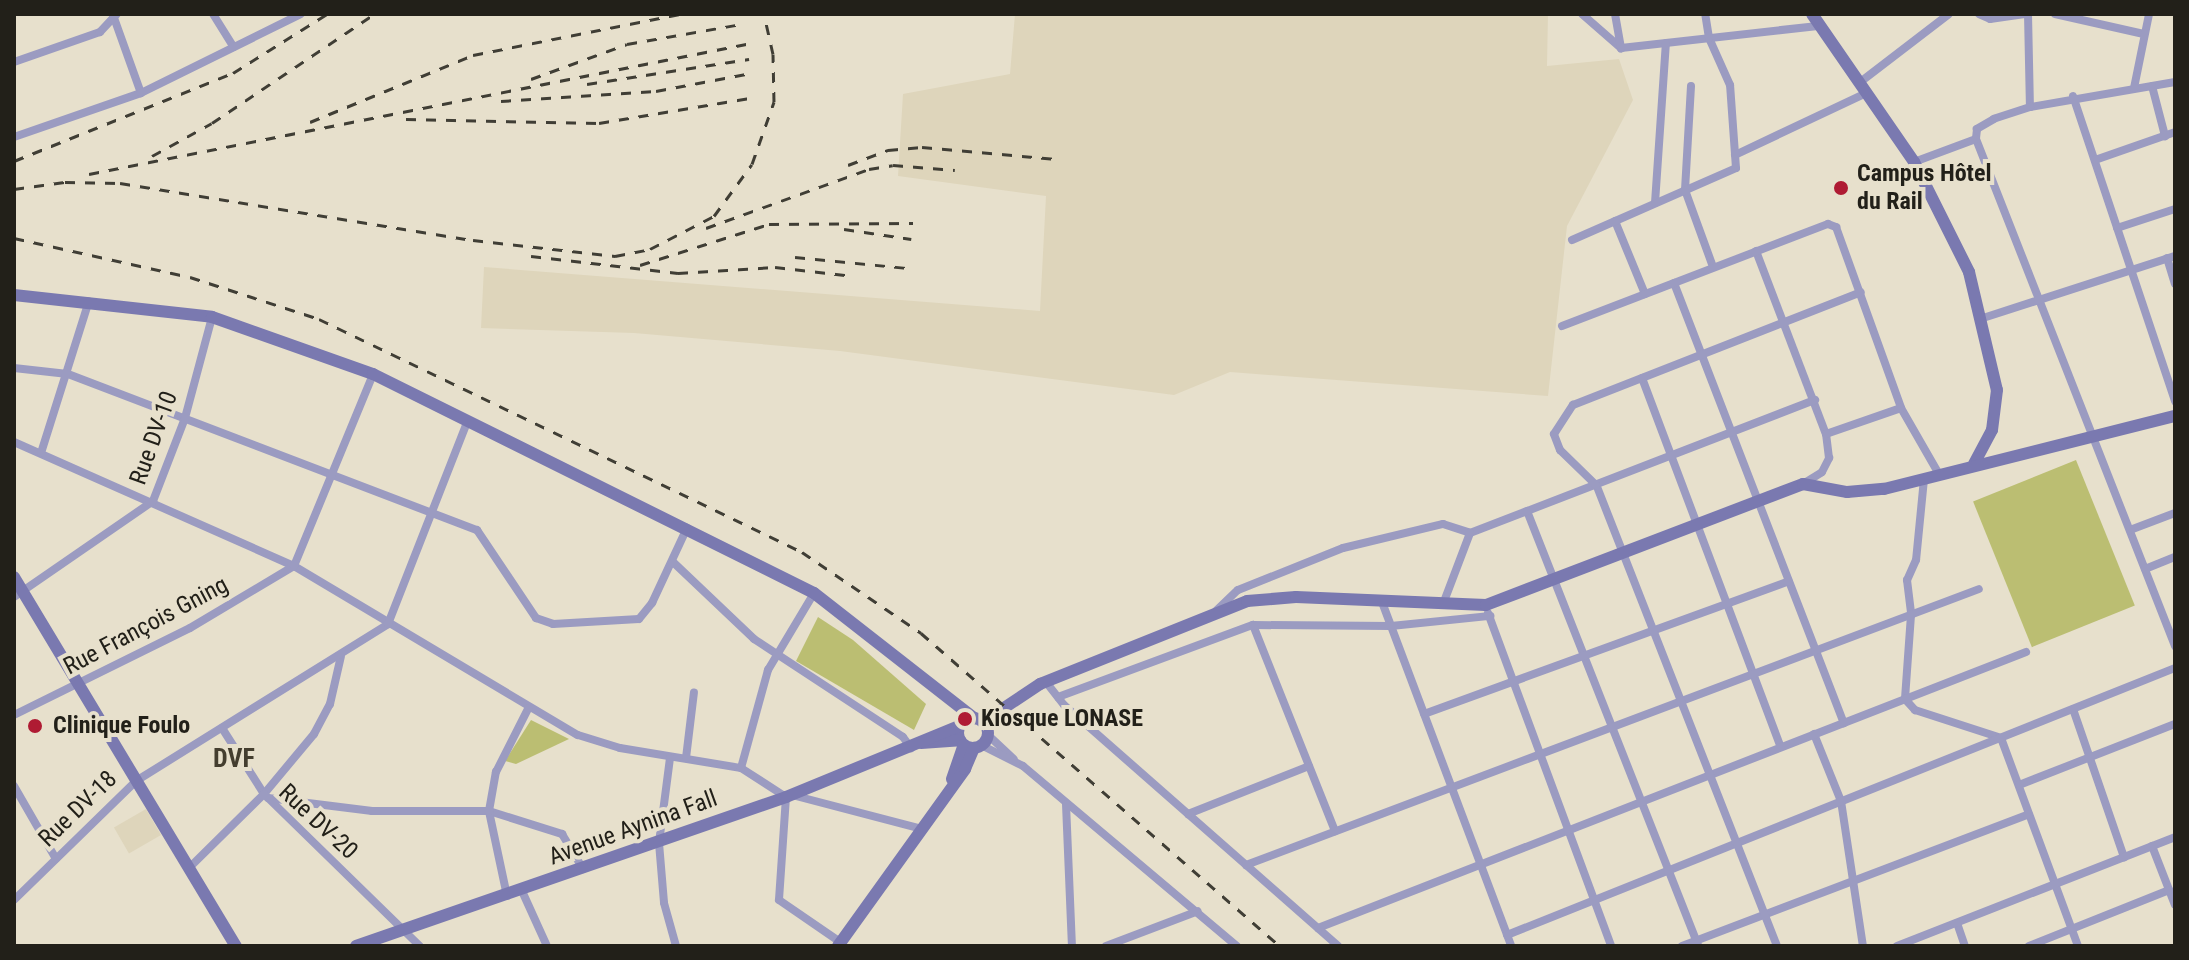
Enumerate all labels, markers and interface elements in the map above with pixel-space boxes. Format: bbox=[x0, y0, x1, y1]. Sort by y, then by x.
place label: Campus Hôtel du Rail bbox=[1857, 160, 1991, 216]
marker: Campus Hôtel du Rail bbox=[1832, 179, 1850, 197]
street label: Rue DV-10 bbox=[124, 387, 184, 489]
street label: Rue François Gning bbox=[59, 571, 233, 681]
place label: Kiosque LONASE bbox=[981, 705, 1143, 733]
marker: Kiosque LONASE bbox=[956, 710, 974, 728]
place label: Clinique Foulo bbox=[53, 712, 190, 740]
marker: Clinique Foulo bbox=[24, 715, 46, 737]
district label: DVF bbox=[213, 743, 255, 775]
street label: Rue DV-18 bbox=[33, 765, 123, 853]
street label: Rue DV-20 bbox=[273, 778, 363, 866]
street label: Avenue Aynina Fall bbox=[545, 784, 721, 872]

